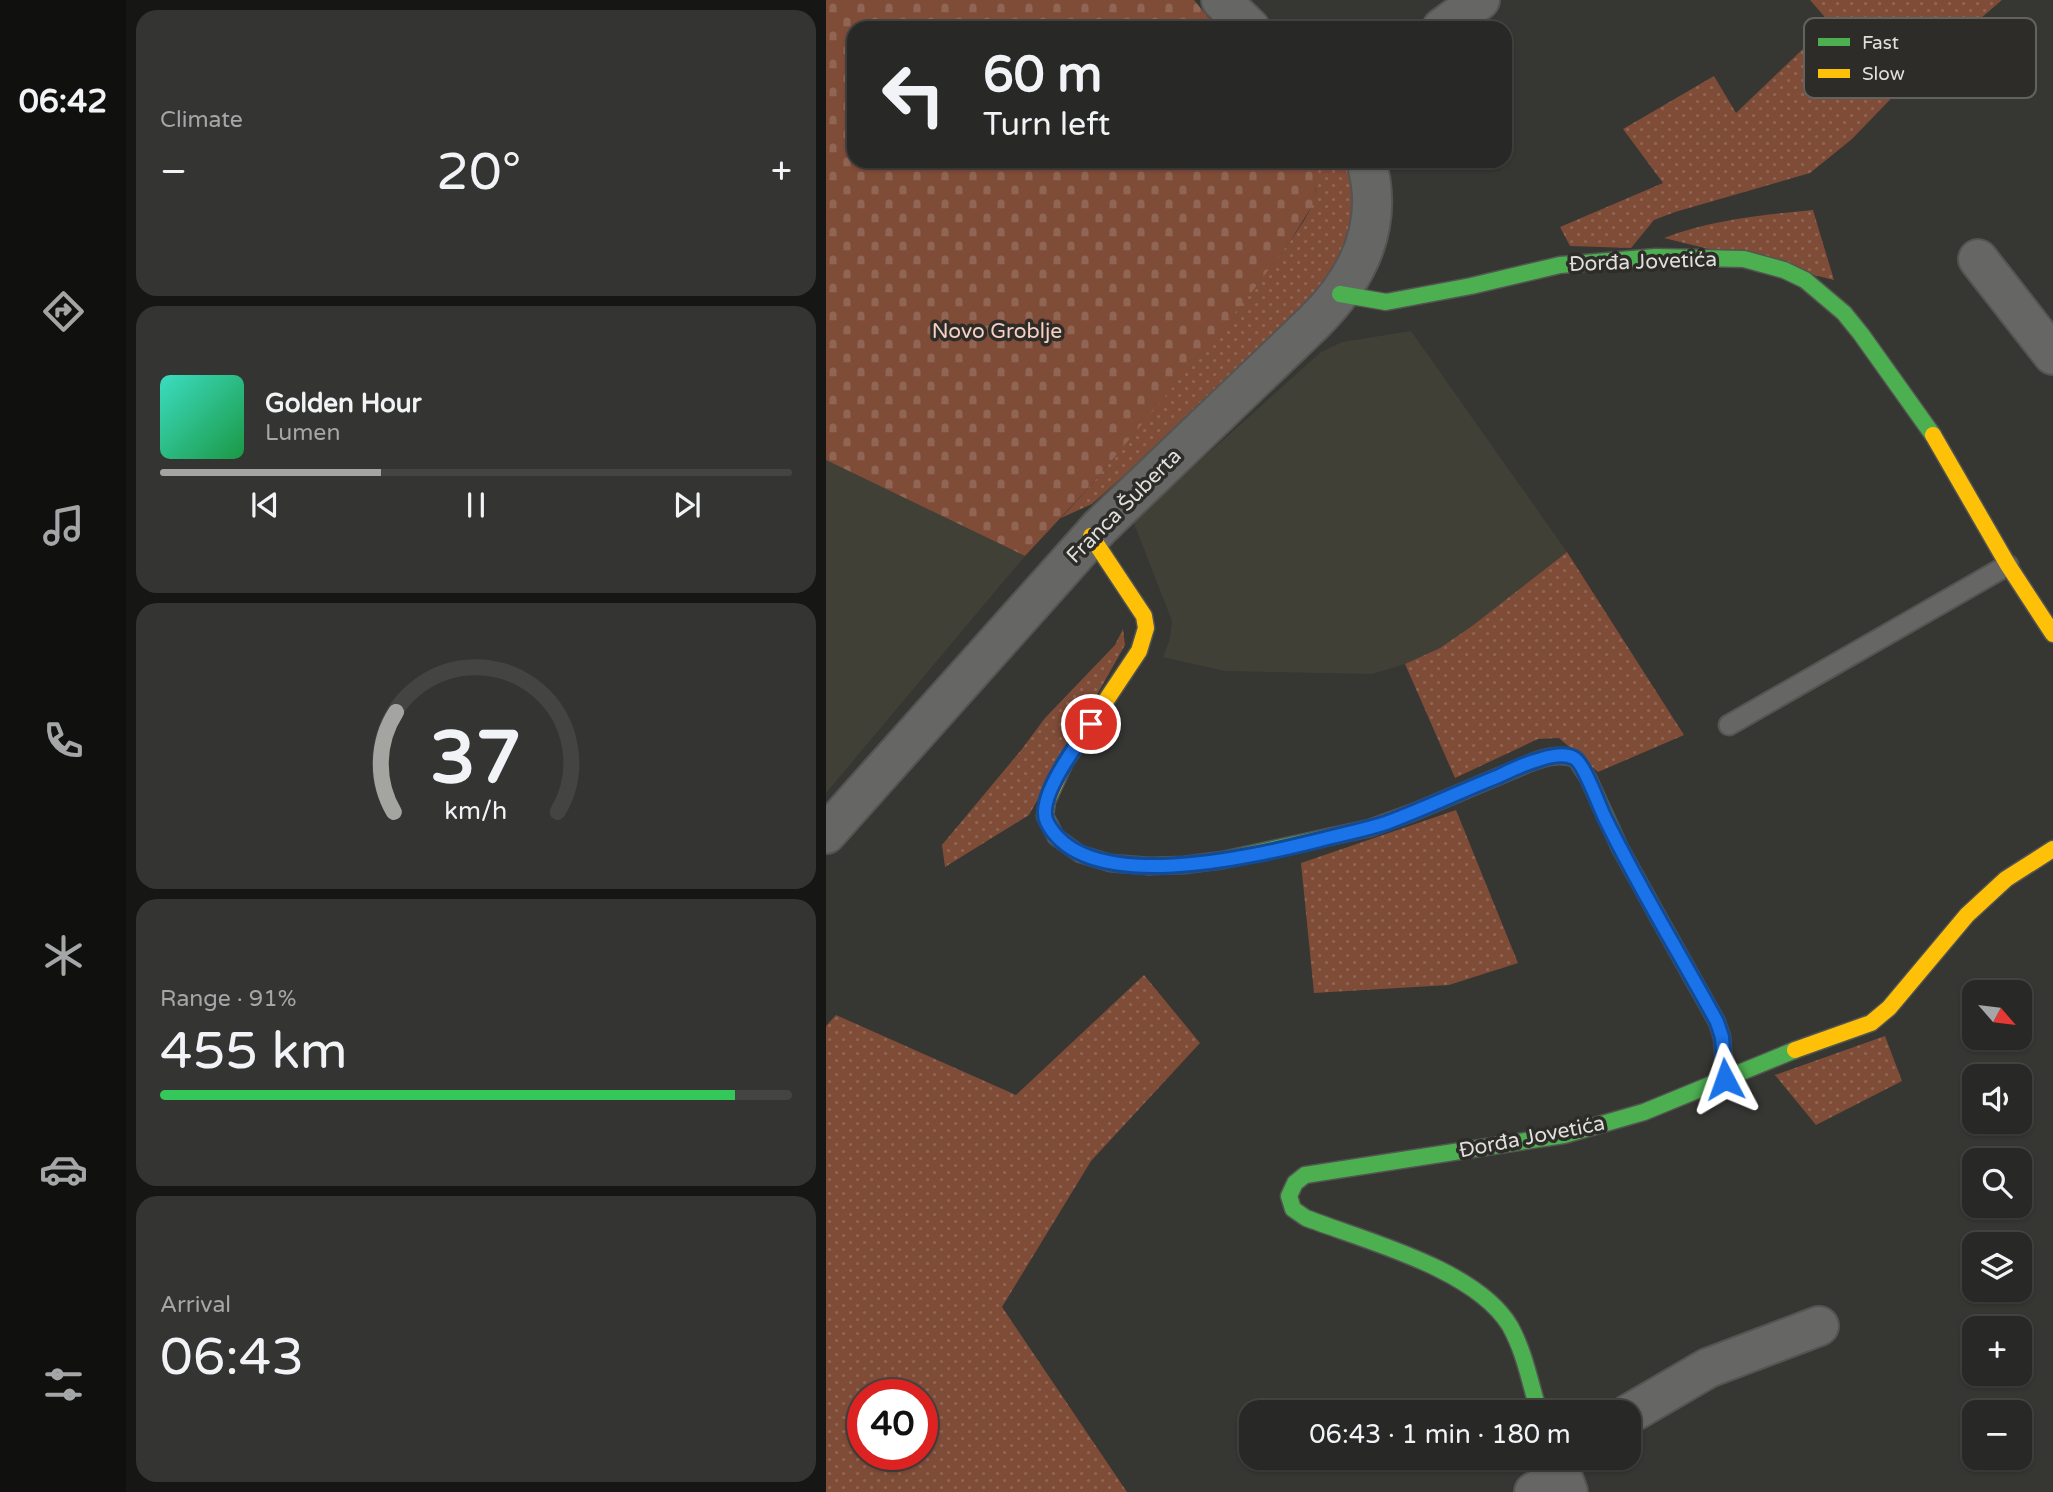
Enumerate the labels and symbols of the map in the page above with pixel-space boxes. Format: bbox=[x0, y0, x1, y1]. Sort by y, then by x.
legend bbox=[1804, 18, 2036, 98]
text: Fast bbox=[1862, 32, 1899, 54]
text: Slow bbox=[1862, 63, 1905, 85]
street label: Đorđa Jovetića bbox=[1569, 247, 1717, 277]
park label: Novo Groblje bbox=[932, 319, 1062, 344]
street label: Franca Šuberta bbox=[1061, 443, 1187, 569]
pin bbox=[1061, 694, 1121, 754]
north arrow bbox=[1962, 980, 2032, 1050]
position arrow bbox=[1688, 1042, 1762, 1116]
street label: Đorđa Jovetića bbox=[1457, 1111, 1607, 1163]
speed limit sign: 40 bbox=[847, 1379, 938, 1470]

